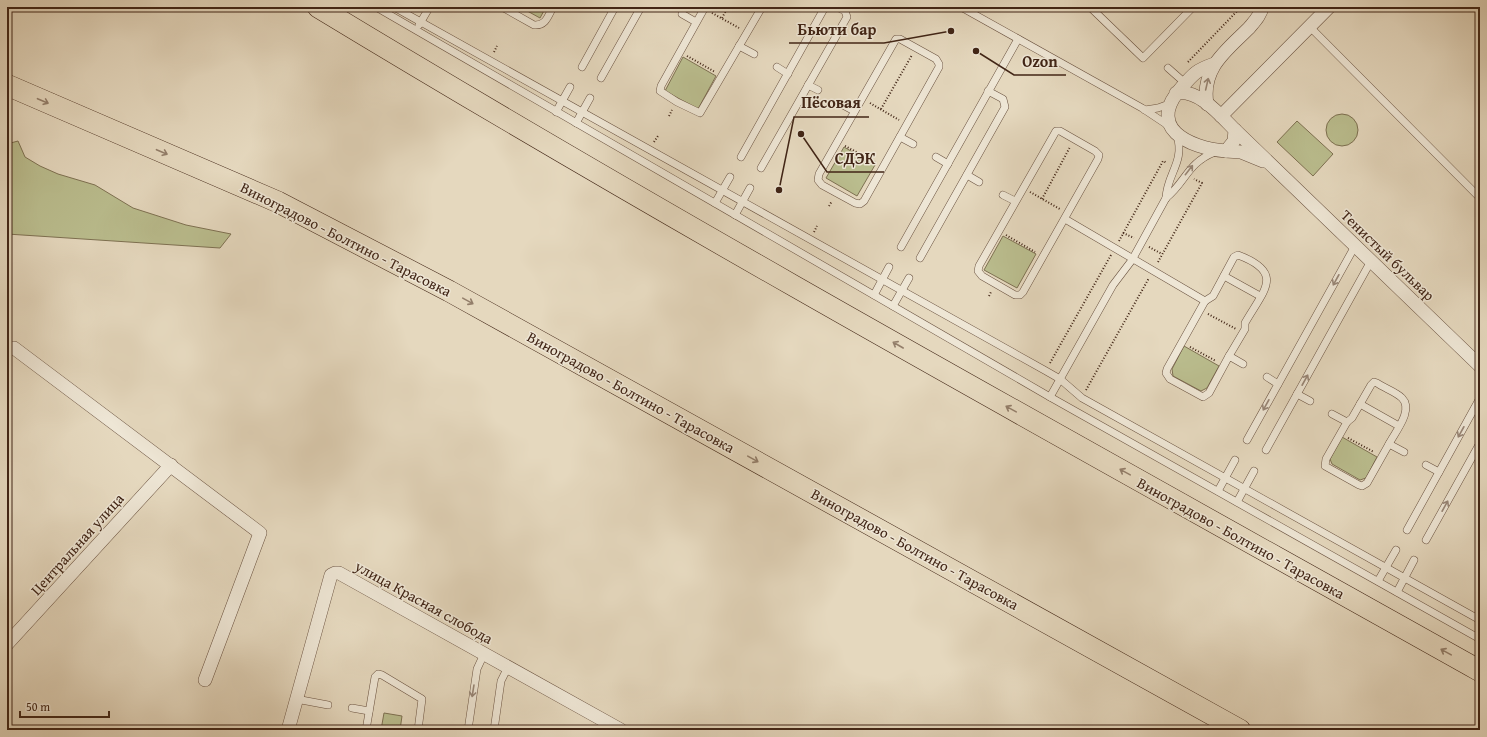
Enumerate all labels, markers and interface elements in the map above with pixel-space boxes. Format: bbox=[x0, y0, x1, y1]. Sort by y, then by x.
callout: Бьюти бар bbox=[789, 15, 884, 43]
text: Бьюти бар bbox=[798, 17, 876, 41]
callout: Ozon bbox=[1014, 47, 1066, 75]
text: Ozon bbox=[1022, 49, 1058, 73]
one-way arrow bbox=[1204, 77, 1211, 90]
callout: Пёсовая bbox=[794, 89, 869, 117]
text: Пёсовая bbox=[801, 90, 861, 114]
one-way arrow bbox=[36, 97, 48, 105]
callout: СДЭК bbox=[827, 144, 884, 172]
text: СДЭК bbox=[835, 146, 876, 170]
one-way arrow bbox=[156, 149, 168, 156]
one-way arrow bbox=[1184, 165, 1193, 176]
street label: Виноградово - Болтино - Тарасовка bbox=[237, 177, 456, 302]
street label: Тенистый бульвар bbox=[1337, 205, 1439, 305]
one-way arrow bbox=[1332, 274, 1340, 286]
one-way arrow bbox=[462, 298, 474, 305]
street label: Виноградово - Болтино - Тарасовка bbox=[524, 326, 739, 458]
one-way arrow bbox=[892, 340, 904, 348]
one-way arrow bbox=[1302, 374, 1309, 386]
one-way arrow bbox=[1262, 399, 1269, 411]
one-way arrow bbox=[1005, 405, 1017, 412]
one-way arrow bbox=[1457, 426, 1464, 438]
one-way arrow bbox=[747, 456, 759, 464]
one-way arrow bbox=[1119, 468, 1131, 476]
street label: Виноградово - Болтино - Тарасовка bbox=[1134, 472, 1349, 604]
street label: Виноградово - Болтино - Тарасовка bbox=[808, 483, 1023, 615]
street label: Центральная улица bbox=[26, 488, 129, 599]
one-way arrow bbox=[1441, 500, 1449, 512]
street label: улица Красная слобода bbox=[350, 555, 498, 649]
one-way arrow bbox=[1440, 647, 1452, 655]
one-way arrow bbox=[469, 684, 477, 697]
scale bar bbox=[20, 693, 109, 719]
text: 50 m bbox=[26, 698, 50, 715]

